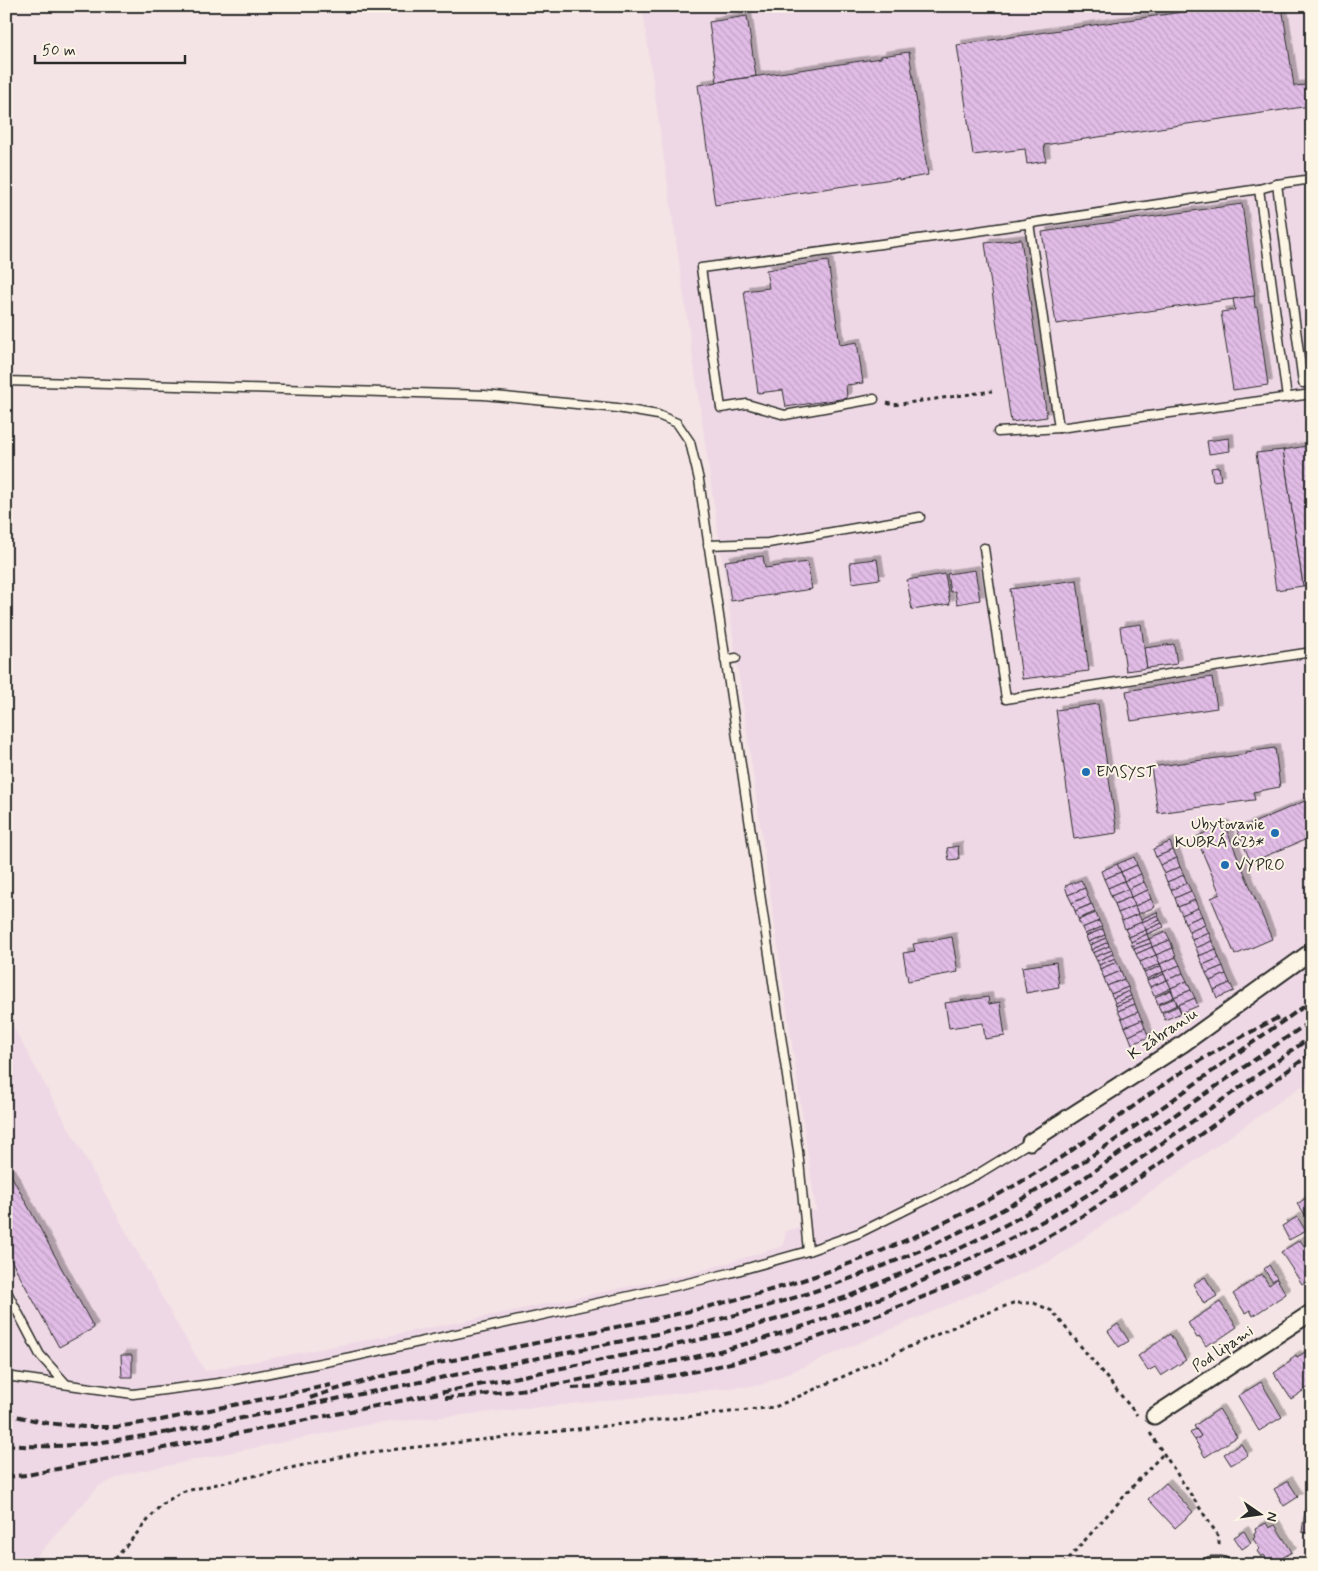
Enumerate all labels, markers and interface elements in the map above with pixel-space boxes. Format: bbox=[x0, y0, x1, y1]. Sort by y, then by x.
scale bar bbox=[35, 32, 185, 64]
text: 50 m bbox=[42, 41, 76, 61]
place label: EMSYST bbox=[1096, 762, 1157, 783]
marker: EMSYST bbox=[1080, 766, 1092, 778]
place label: Ubytovanie KUBRÁ 623* bbox=[1175, 814, 1265, 853]
marker: Ubytovanie KUBRÁ 623* bbox=[1269, 827, 1281, 839]
place label: VYPRO bbox=[1235, 855, 1285, 876]
marker: VYPRO bbox=[1219, 859, 1231, 871]
street label: K zábraniu bbox=[1124, 1003, 1202, 1065]
street label: Pod lipami bbox=[1188, 1321, 1258, 1377]
north arrow bbox=[1236, 1488, 1286, 1538]
text: N bbox=[1262, 1510, 1282, 1523]

